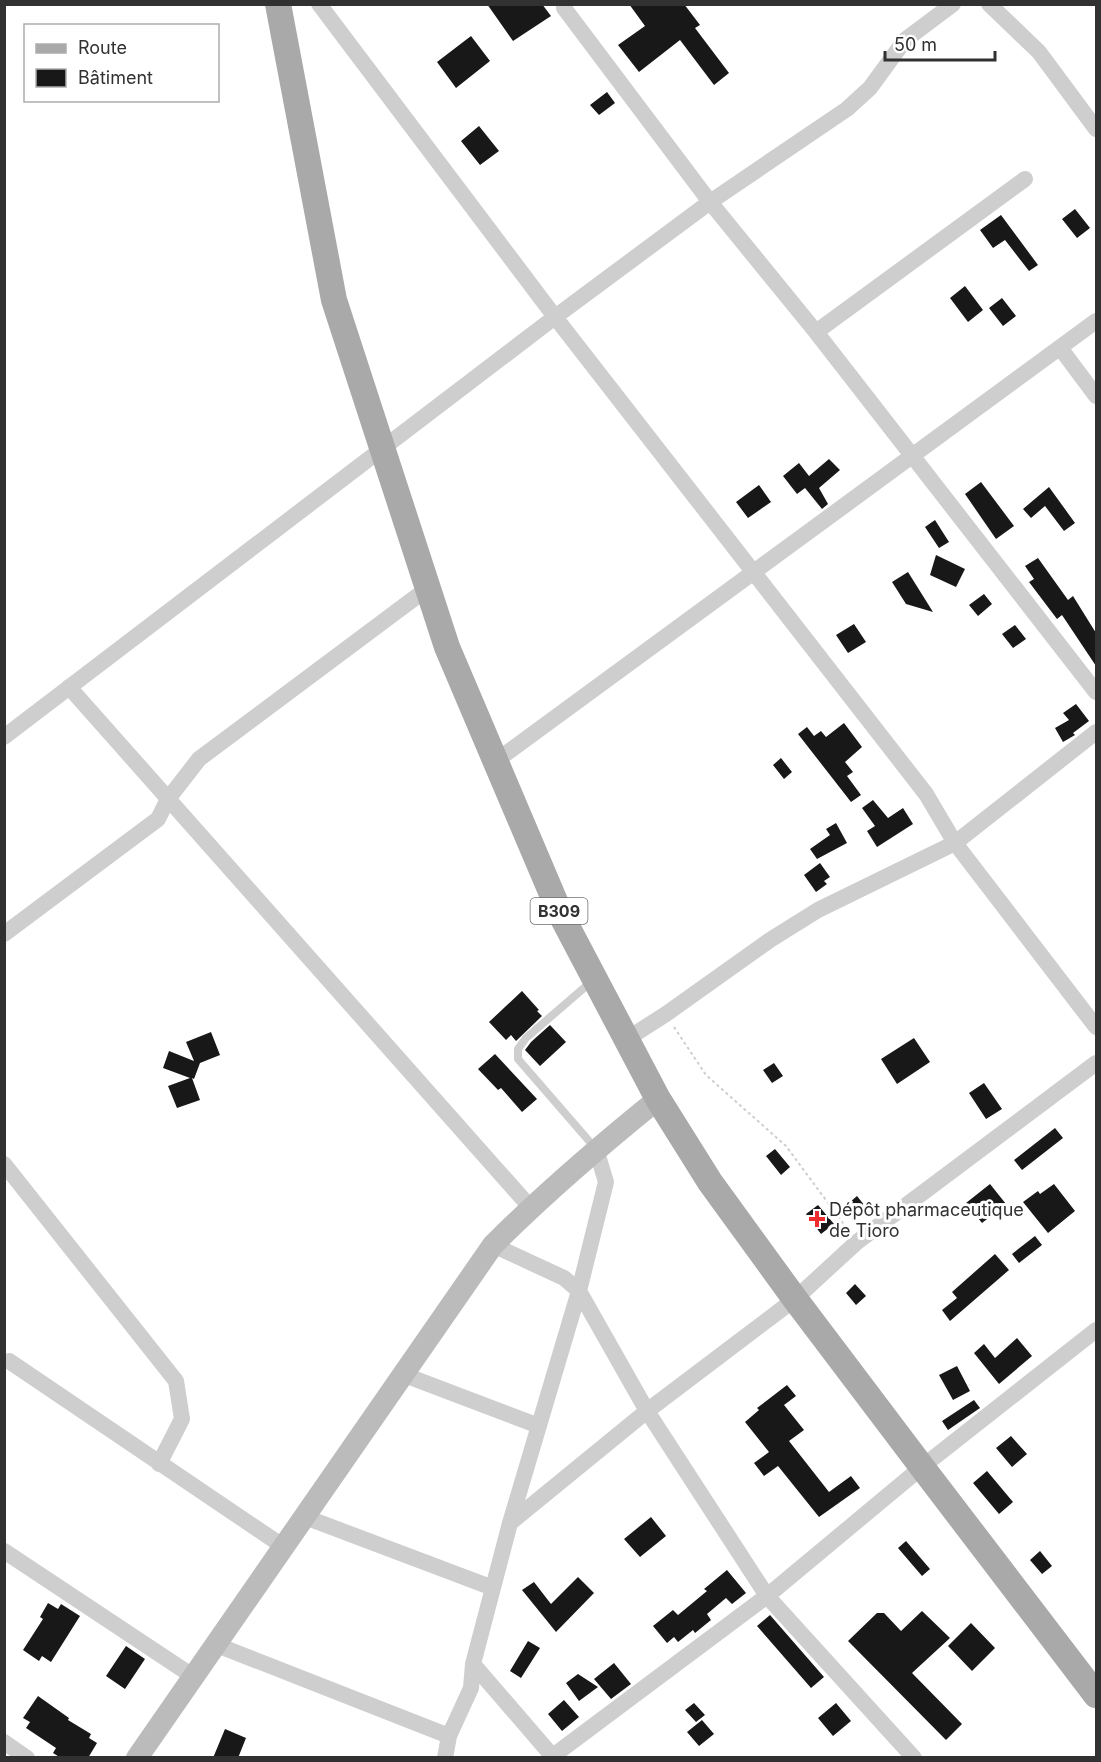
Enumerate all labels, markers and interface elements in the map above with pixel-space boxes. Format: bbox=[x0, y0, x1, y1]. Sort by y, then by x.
legend bbox=[24, 24, 219, 102]
scale bar bbox=[885, 24, 994, 62]
text: 50 m bbox=[894, 34, 937, 55]
text: Route bbox=[78, 37, 127, 58]
text: Bâtiment bbox=[78, 67, 153, 88]
road number: B309 bbox=[530, 898, 588, 924]
place label: Dépôt pharmaceutique de Tioro bbox=[829, 1199, 1024, 1241]
marker: Dépôt pharmaceutique de Tioro bbox=[810, 1212, 824, 1226]

